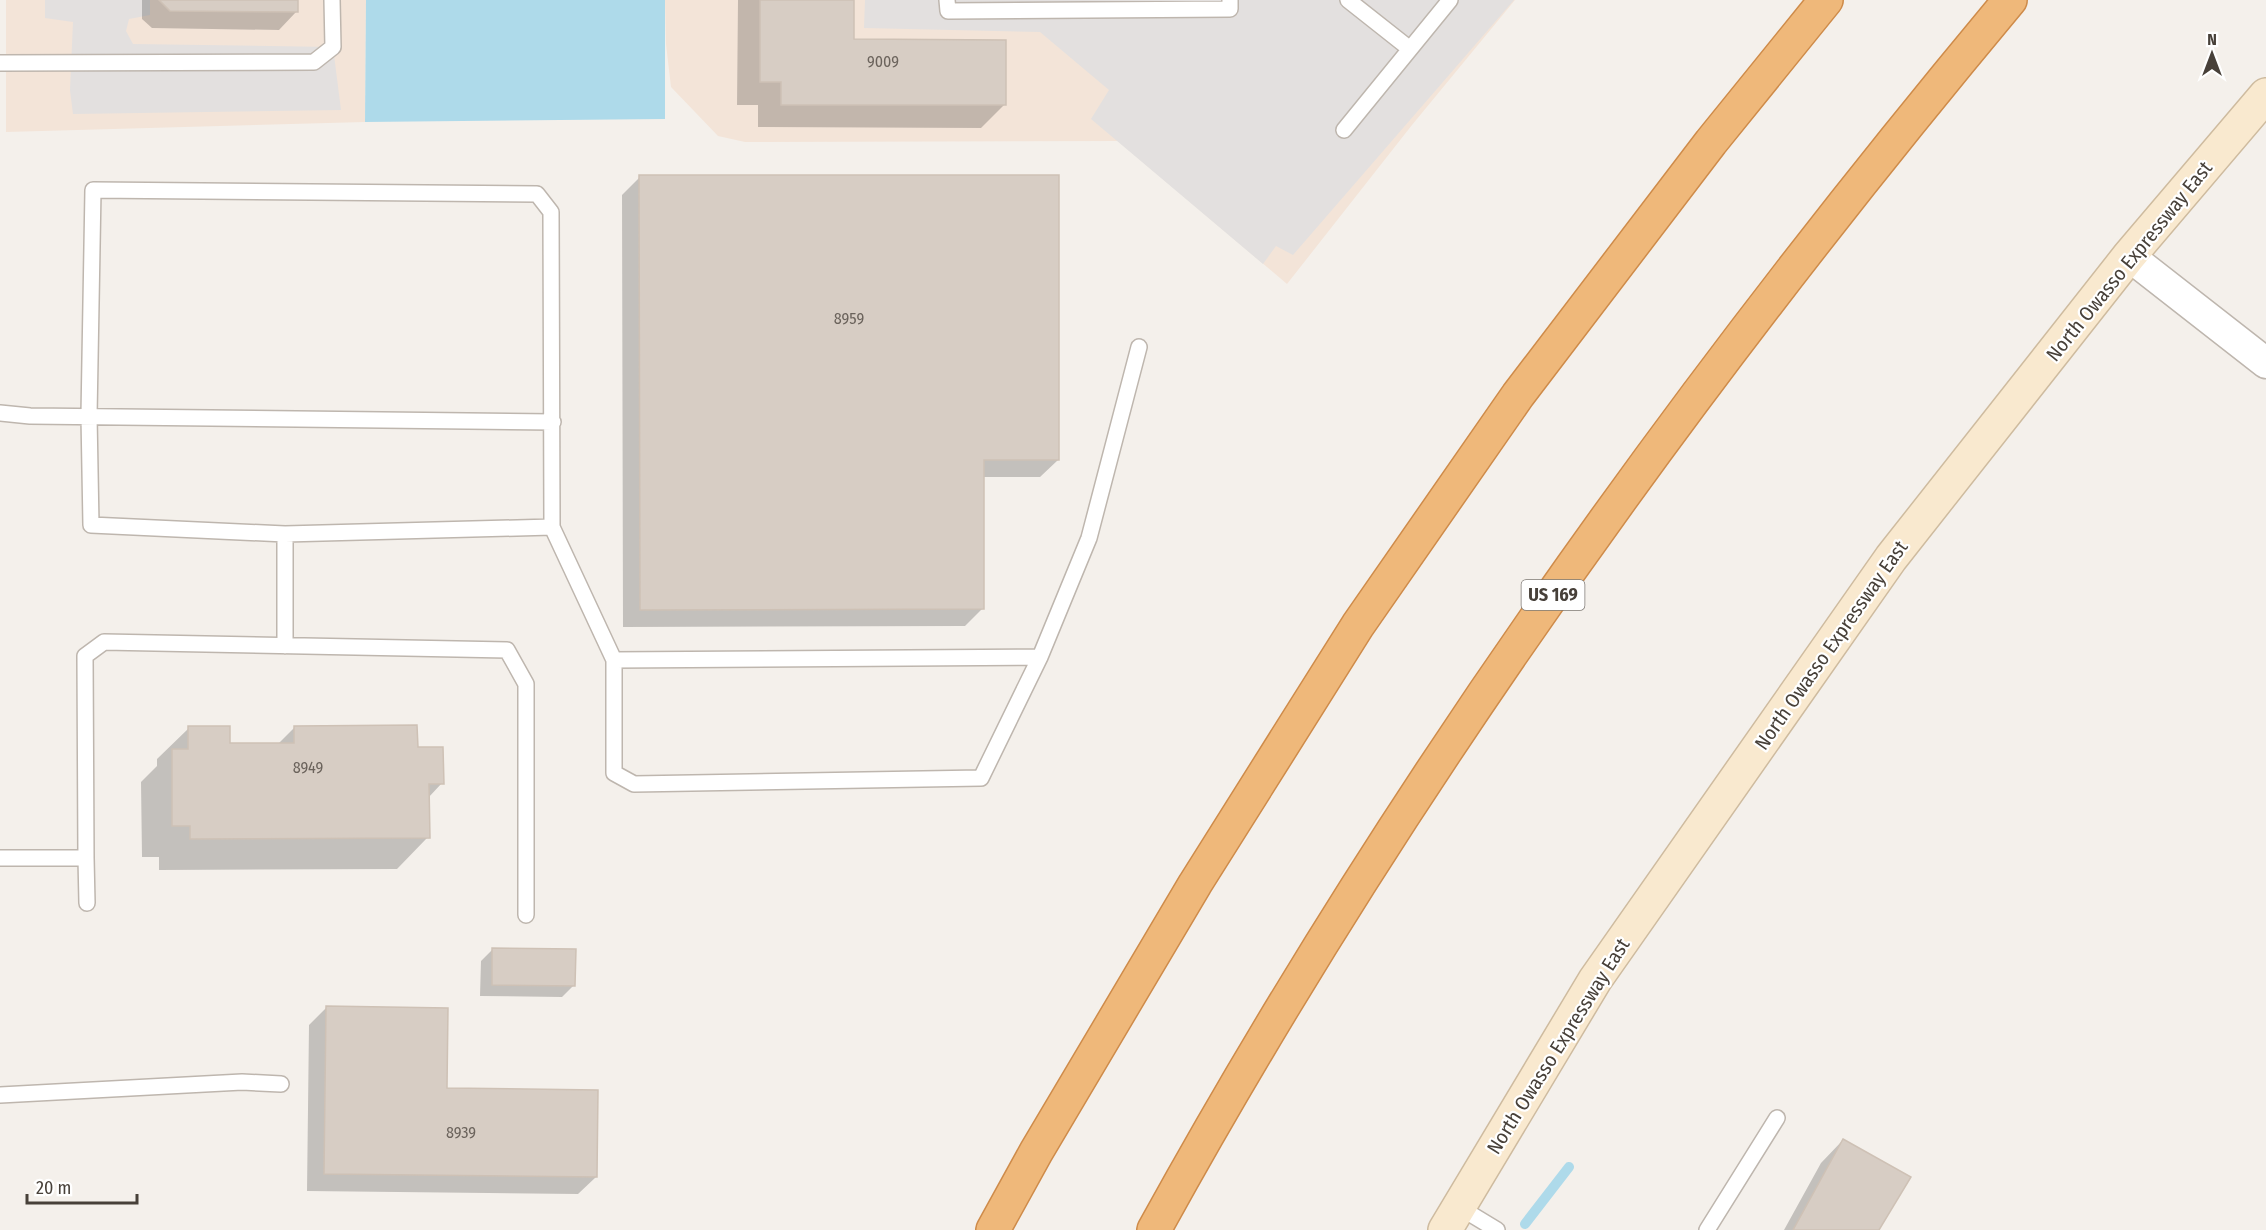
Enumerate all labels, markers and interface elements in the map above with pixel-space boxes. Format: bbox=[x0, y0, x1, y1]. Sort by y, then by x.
north arrow bbox=[2182, 24, 2242, 84]
text: N bbox=[2207, 30, 2217, 49]
house number: 9009 bbox=[867, 52, 899, 71]
street label: North Owasso Expressway East bbox=[2041, 156, 2217, 366]
house number: 8959 bbox=[834, 309, 864, 328]
street label: North Owasso Expressway East bbox=[1749, 535, 1913, 754]
road number: US 169 bbox=[1522, 580, 1584, 610]
house number: 8949 bbox=[293, 758, 324, 777]
street label: North Owasso Expressway East bbox=[1482, 933, 1635, 1158]
house number: 8939 bbox=[446, 1123, 476, 1142]
scale bar bbox=[27, 1167, 136, 1205]
text: 20 m bbox=[36, 1177, 71, 1199]

